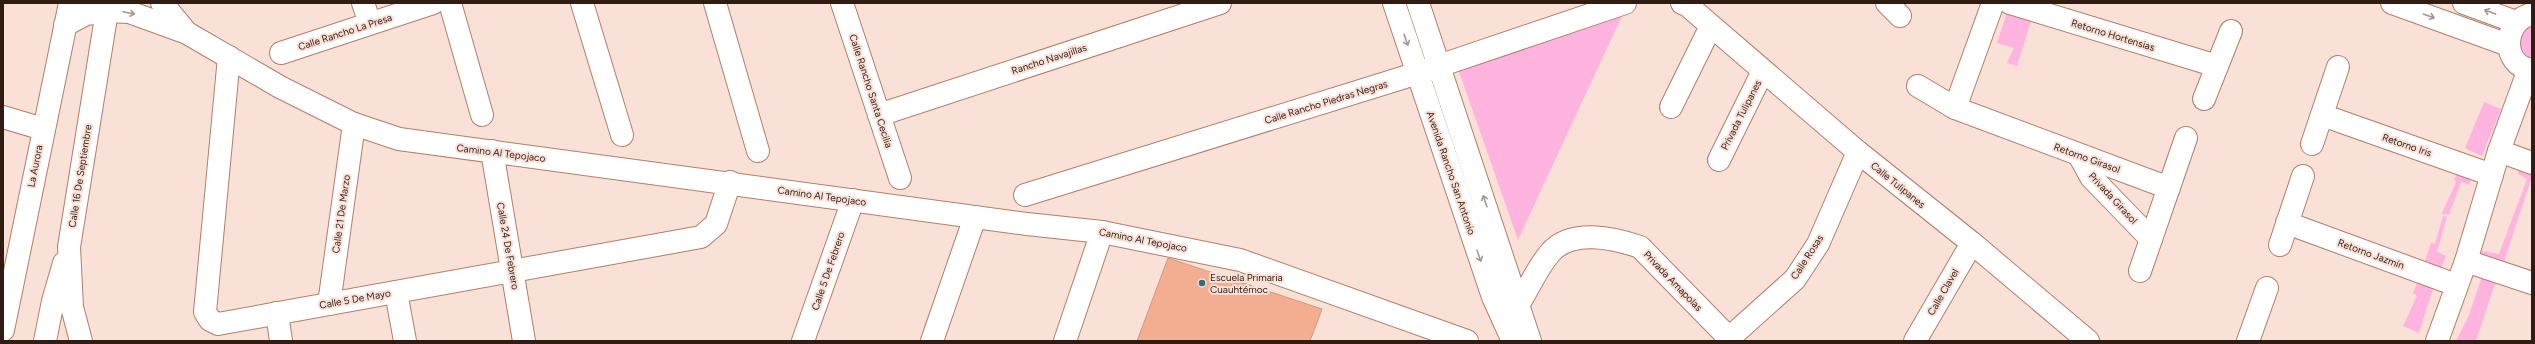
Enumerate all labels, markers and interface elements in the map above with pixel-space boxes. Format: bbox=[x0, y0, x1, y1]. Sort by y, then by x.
one-way arrow bbox=[2485, 8, 2497, 16]
one-way arrow bbox=[122, 9, 135, 17]
street label: Calle Rancho La Presa bbox=[296, 11, 394, 53]
one-way arrow bbox=[2422, 13, 2435, 20]
street label: Retorno Hortensias bbox=[2070, 16, 2157, 54]
street label: Calle Rancho Santa Cecilia bbox=[846, 32, 896, 150]
one-way arrow bbox=[1403, 34, 1411, 46]
street label: Rancho Navajillas bbox=[1010, 41, 1089, 77]
street label: Calle Rancho Piedras Negras bbox=[1263, 77, 1389, 127]
street label: Privada Tulipanes bbox=[1718, 77, 1764, 152]
street label: Avenida Rancho San Antonio bbox=[1424, 110, 1478, 237]
street label: Calle 16 De Septiembre bbox=[65, 123, 95, 228]
street label: Retorno Iris bbox=[2380, 130, 2434, 160]
street label: Retorno Girasol bbox=[2052, 140, 2122, 176]
street label: Camino Al Tepojaco bbox=[456, 141, 546, 165]
street label: La Aurora bbox=[25, 144, 45, 188]
street label: Calle Tulipanes bbox=[1868, 159, 1928, 211]
street label: Privada Girasol bbox=[2086, 169, 2140, 227]
street label: Calle 21 De Marzo bbox=[329, 174, 353, 254]
street label: Camino Al Tepojaco bbox=[777, 183, 867, 209]
one-way arrow bbox=[1481, 195, 1488, 208]
street label: Calle 24 De Febrero bbox=[494, 201, 522, 291]
street label: Camino Al Tepojaco bbox=[1098, 225, 1188, 255]
street label: Calle 5 De Febrero bbox=[808, 230, 848, 312]
street label: Calle Rosas bbox=[1788, 232, 1827, 282]
street label: Retorno Jazmín bbox=[2336, 236, 2407, 272]
street label: Privada Amapolas bbox=[1641, 248, 1705, 314]
one-way arrow bbox=[1476, 249, 1483, 262]
street label: Calle Clavel bbox=[1924, 266, 1962, 318]
place label: Escuela Primaria Cuauhtémoc bbox=[1210, 271, 1283, 296]
marker: Escuela Primaria Cuauhtémoc bbox=[1197, 278, 1207, 288]
street label: Calle 5 De Mayo bbox=[318, 286, 392, 312]

